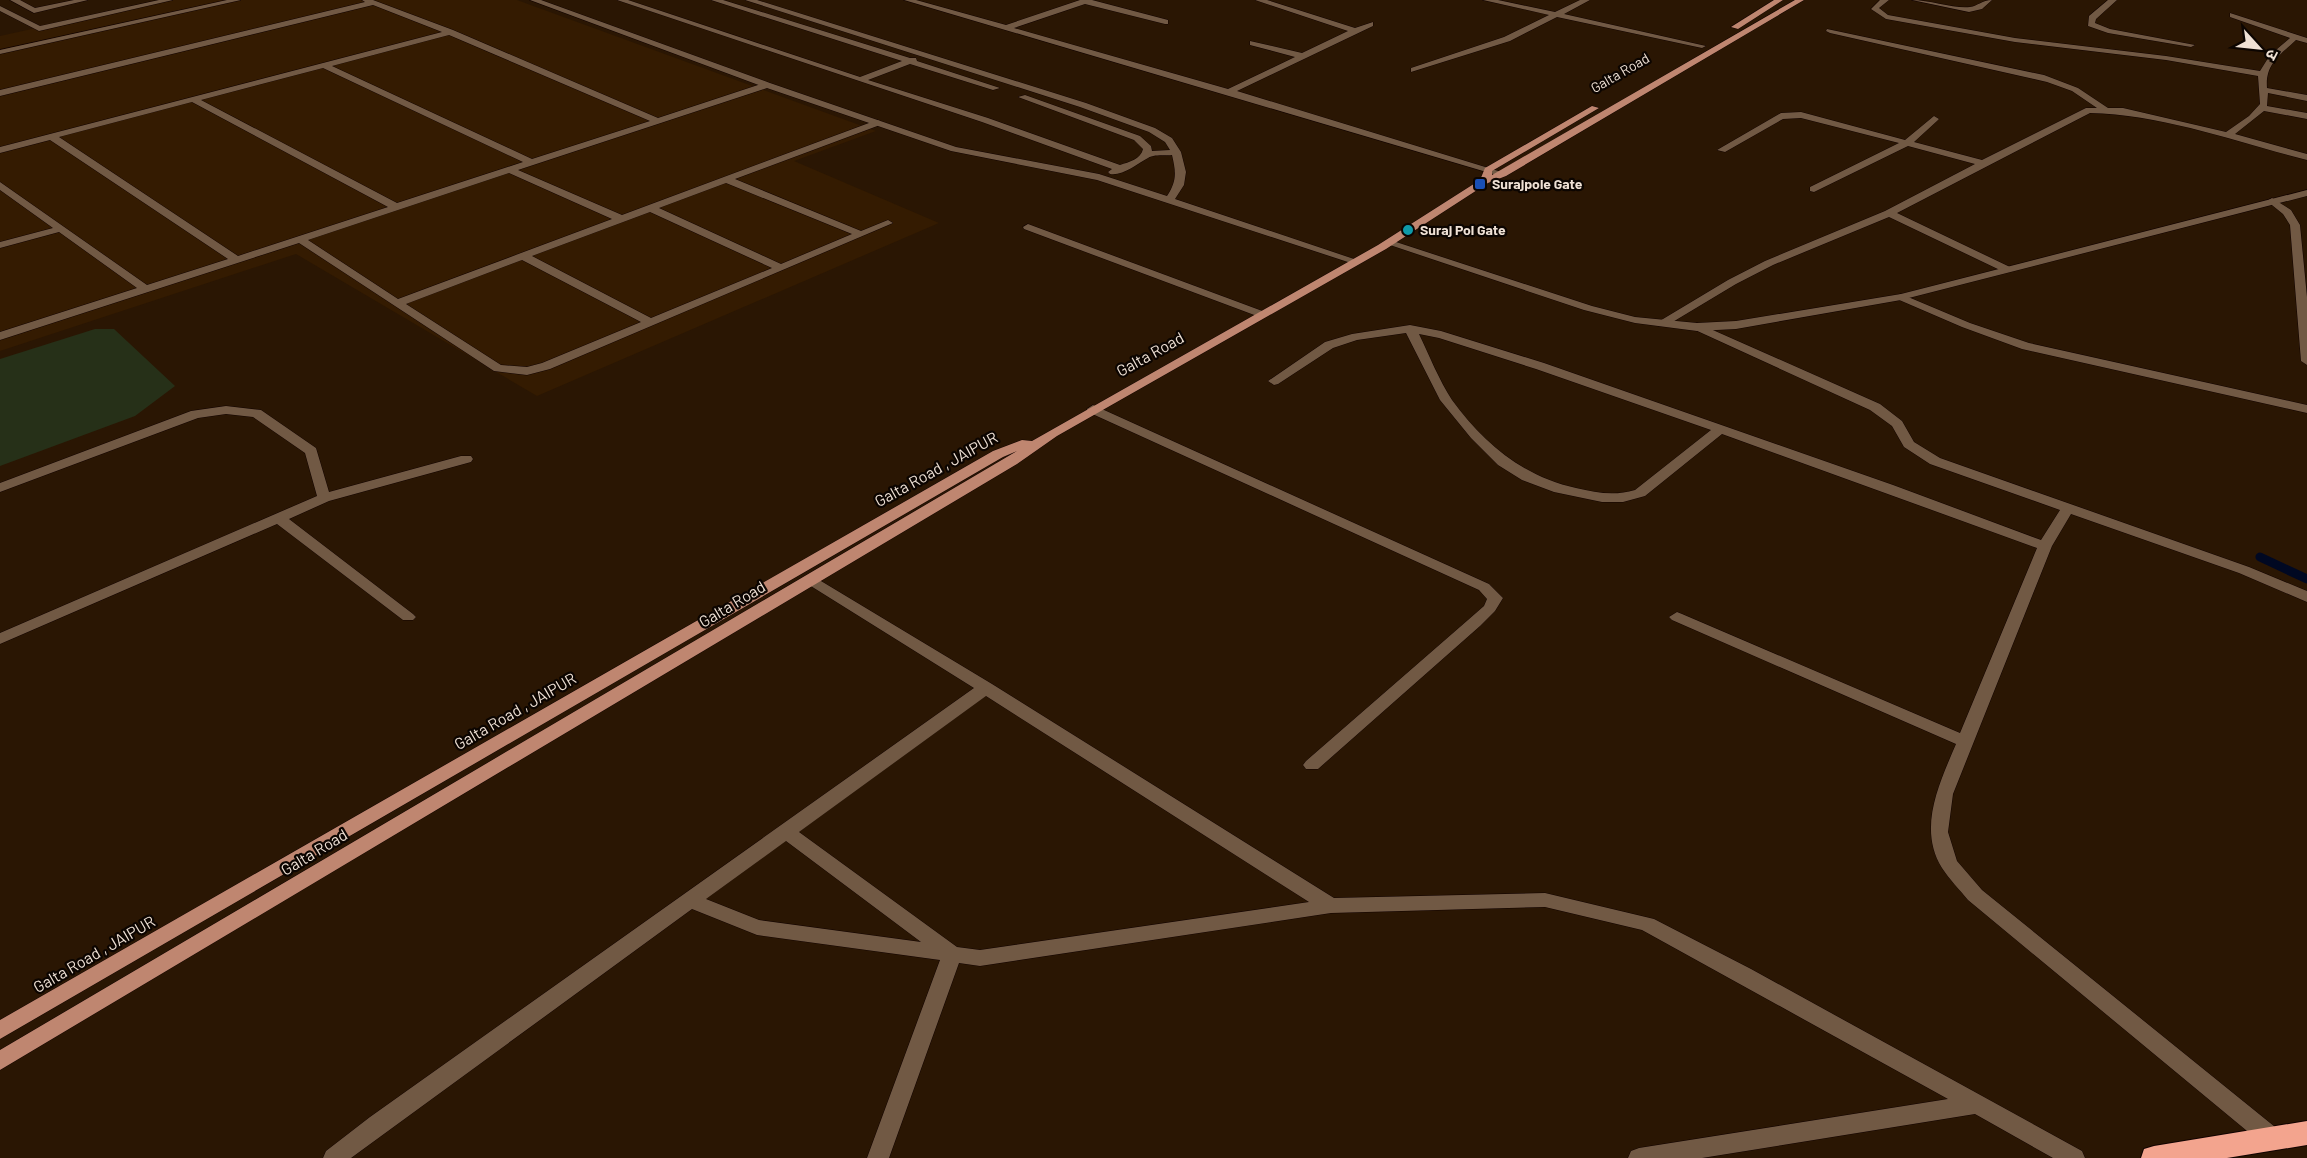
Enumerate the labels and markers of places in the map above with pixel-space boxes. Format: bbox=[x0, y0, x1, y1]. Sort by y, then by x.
place label: Surajpole Gate bbox=[1492, 175, 1583, 192]
marker: Surajpole Gate bbox=[1473, 177, 1487, 191]
place label: Suraj Pol Gate bbox=[1420, 221, 1506, 238]
marker: Suraj Pol Gate bbox=[1401, 223, 1415, 237]

